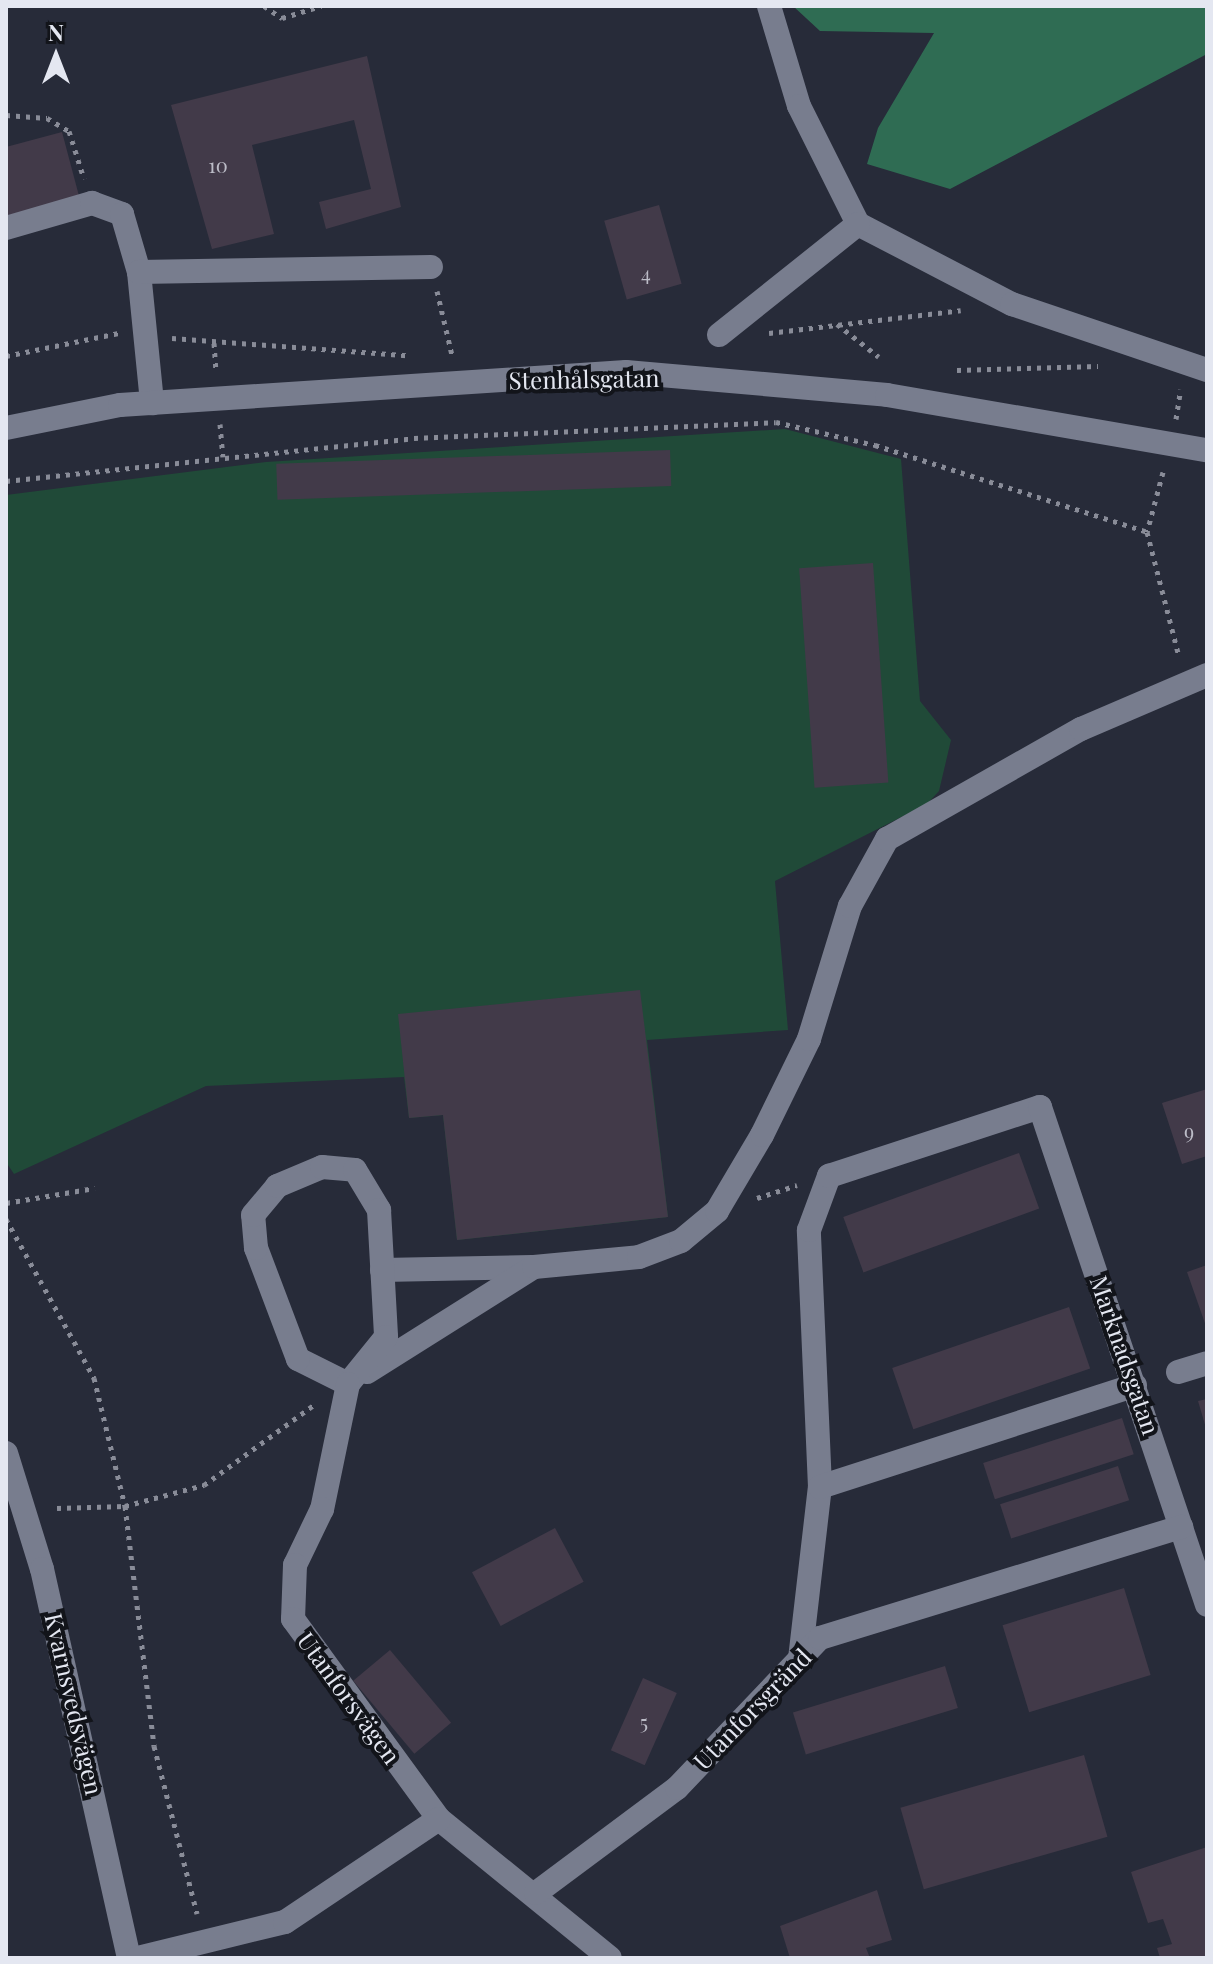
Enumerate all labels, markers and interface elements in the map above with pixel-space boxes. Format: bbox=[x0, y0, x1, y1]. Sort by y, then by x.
north arrow bbox=[16, 16, 96, 96]
text: N bbox=[48, 17, 64, 47]
house number: 10 bbox=[208, 152, 228, 176]
house number: 4 bbox=[641, 260, 651, 284]
street label: Stenhålsgatan bbox=[508, 363, 660, 395]
house number: 9 bbox=[1184, 1118, 1194, 1142]
street label: Marknadsgatan bbox=[1084, 1272, 1166, 1438]
street label: Kvarnsvedsvägen bbox=[39, 1610, 109, 1798]
street label: Utanforsvägen bbox=[292, 1627, 406, 1769]
street label: Utanforsgränd bbox=[687, 1643, 817, 1775]
house number: 5 bbox=[640, 1709, 648, 1733]

